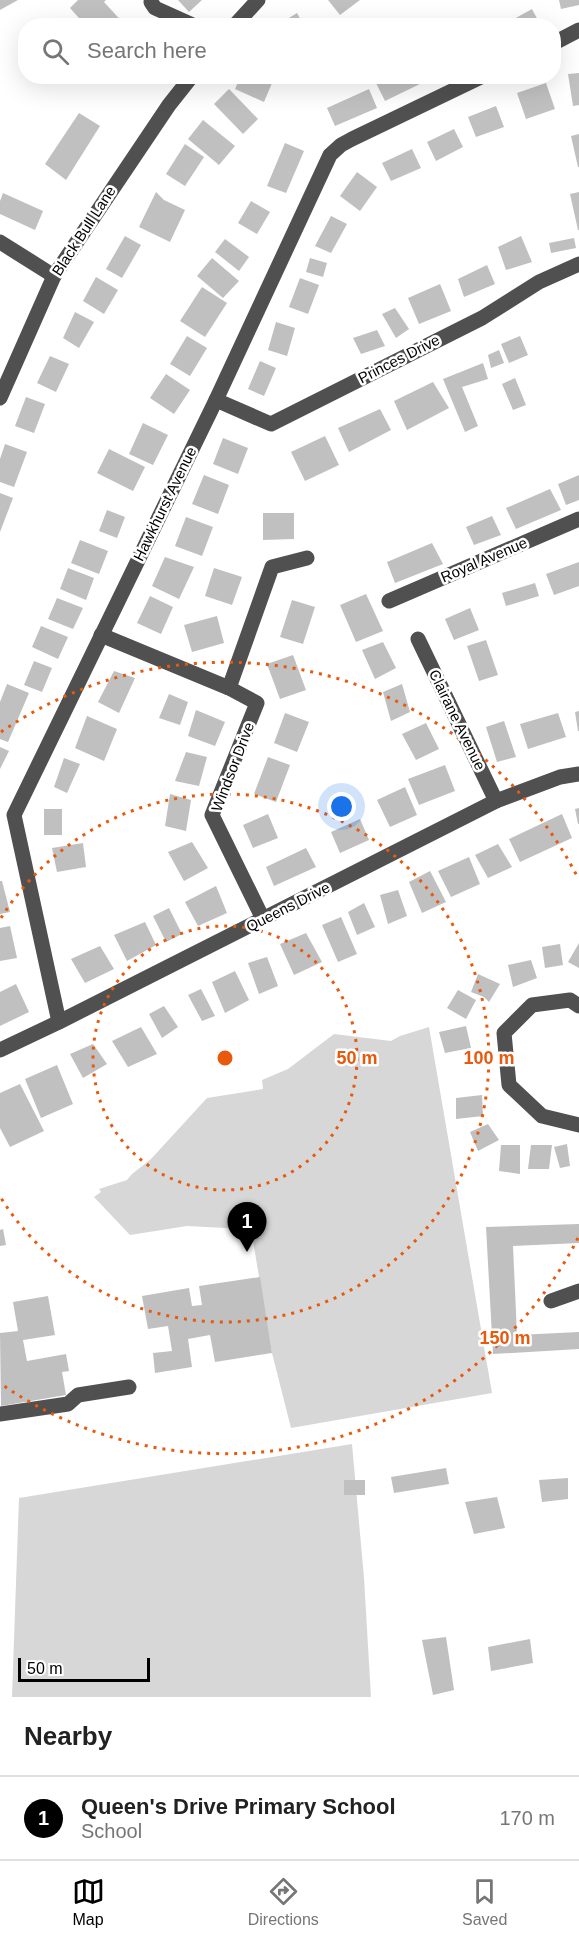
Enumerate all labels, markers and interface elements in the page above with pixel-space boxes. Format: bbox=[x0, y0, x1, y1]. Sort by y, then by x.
search box bbox=[18, 18, 561, 84]
icon: search bbox=[39, 35, 72, 68]
text: Search here bbox=[87, 38, 207, 63]
street label: Black Bull Lane bbox=[48, 183, 119, 279]
street label: Princes Drive bbox=[355, 331, 442, 386]
street label: Hawkhurst Avenue bbox=[130, 444, 200, 564]
street label: Royal Avenue bbox=[438, 534, 530, 585]
street label: Clairane Avenue bbox=[426, 667, 489, 773]
street label: Windsor Drive bbox=[208, 720, 257, 814]
your location bbox=[327, 792, 356, 821]
street label: Queens Drive bbox=[243, 878, 332, 935]
centre of rings bbox=[215, 1048, 235, 1068]
text: 50 m bbox=[336, 1048, 378, 1068]
text: 100 m bbox=[463, 1048, 515, 1068]
pin: 1 bbox=[228, 1202, 266, 1252]
text: 150 m bbox=[479, 1328, 531, 1348]
scale bar bbox=[18, 1655, 150, 1682]
text: 50 m bbox=[27, 1660, 63, 1677]
text: Nearby bbox=[24, 1721, 112, 1751]
text: Queen's Drive Primary School bbox=[81, 1794, 396, 1819]
text: 1 bbox=[38, 1807, 49, 1829]
text: 170 m bbox=[499, 1807, 555, 1829]
text: School bbox=[81, 1820, 142, 1842]
tab: Map bbox=[72, 1875, 105, 1929]
tab: Directions bbox=[248, 1875, 319, 1929]
tab: Saved bbox=[462, 1875, 507, 1929]

